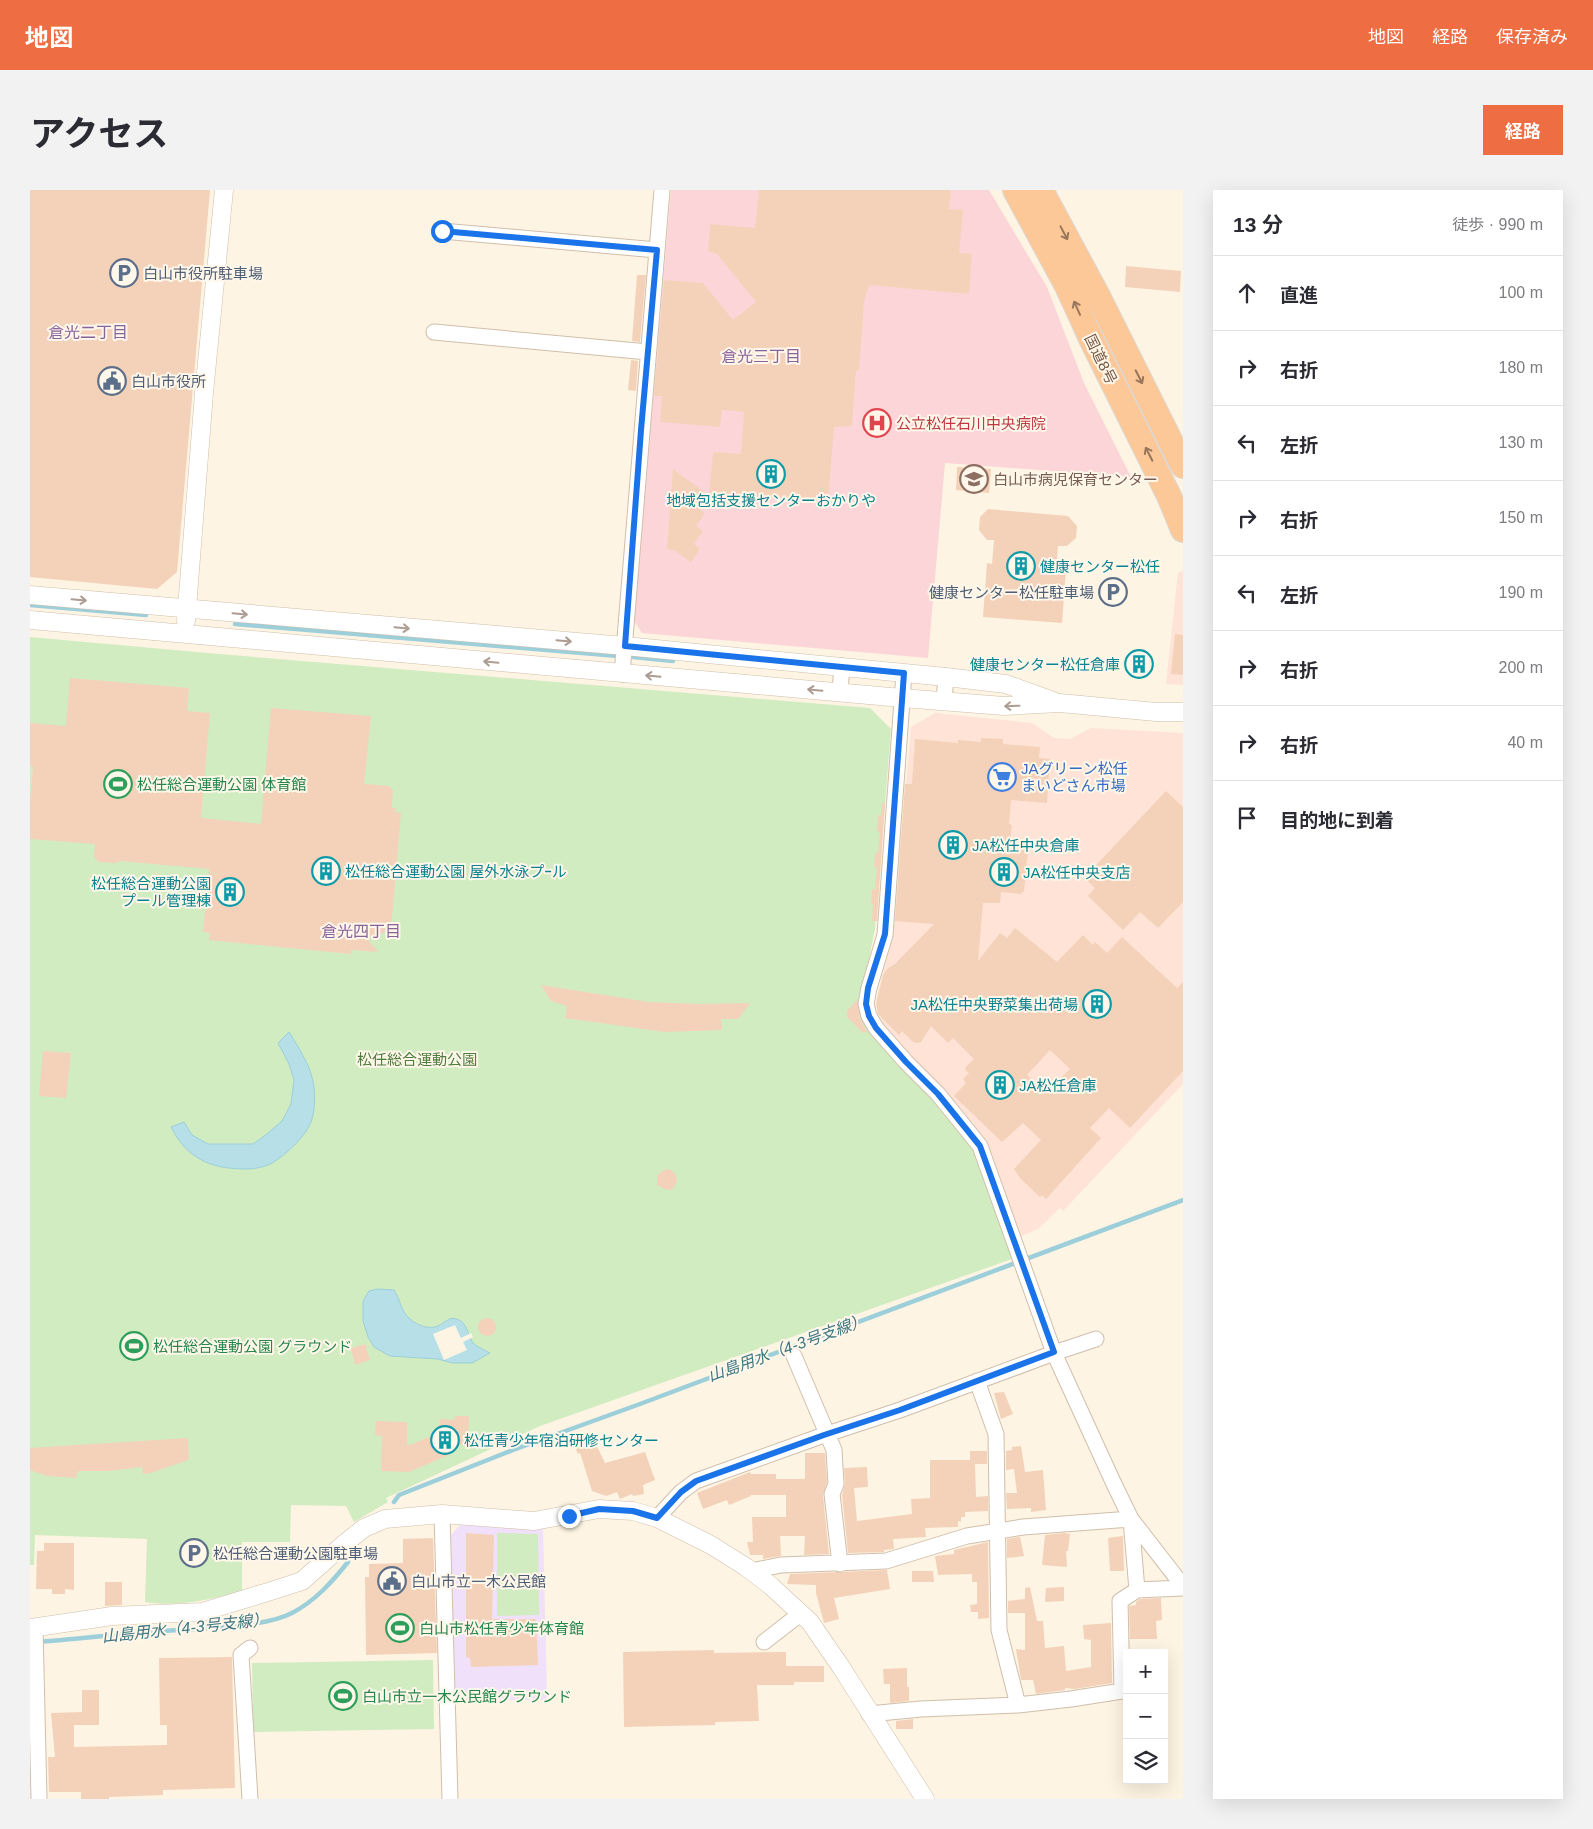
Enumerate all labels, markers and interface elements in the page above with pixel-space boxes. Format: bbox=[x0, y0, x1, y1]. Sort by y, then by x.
text: 地図 bbox=[25, 24, 73, 51]
text: 地図 bbox=[1368, 27, 1404, 47]
text: 経路 bbox=[1432, 27, 1468, 47]
text: 保存済み bbox=[1496, 27, 1568, 47]
button: 経路 bbox=[1483, 105, 1563, 155]
text: アクセス bbox=[30, 114, 168, 153]
text: 13 分 bbox=[1233, 213, 1283, 236]
text: 徒歩 · 990 m bbox=[1452, 216, 1543, 233]
route start bbox=[431, 220, 454, 243]
one-way arrow bbox=[1060, 225, 1069, 240]
parking icon: 白山市役所駐車場 bbox=[109, 258, 139, 288]
place label: 白山市役所駐車場 bbox=[143, 265, 263, 282]
icon: ahead bbox=[1233, 279, 1261, 307]
text: 100 m bbox=[1499, 284, 1543, 301]
text: 直進 bbox=[1280, 285, 1318, 306]
one-way arrow bbox=[1072, 301, 1082, 316]
district label: 倉光二丁目 bbox=[48, 324, 128, 341]
street label: 国道8号 bbox=[1082, 331, 1120, 387]
district label: 倉光三丁目 bbox=[721, 348, 801, 365]
icon: right bbox=[1233, 354, 1261, 382]
text: 180 m bbox=[1499, 359, 1543, 376]
text: 右折 bbox=[1280, 360, 1318, 381]
public building icon: 白山市役所 bbox=[97, 366, 127, 396]
one-way arrow bbox=[1134, 369, 1144, 384]
place label: 白山市役所 bbox=[131, 373, 206, 390]
hospital icon: 公立松任石川中央病院 bbox=[862, 408, 892, 438]
place label: 公立松任石川中央病院 bbox=[896, 415, 1046, 432]
icon: left bbox=[1233, 429, 1261, 457]
text: 130 m bbox=[1499, 434, 1543, 451]
text: 左折 bbox=[1280, 435, 1318, 456]
one-way arrow bbox=[1143, 447, 1153, 462]
building icon: 地域包括支援センターおかりや bbox=[756, 459, 786, 489]
school or university icon: 白山市病児保育センター bbox=[959, 464, 989, 494]
place label: 白山市病児保育センター bbox=[993, 471, 1158, 488]
place label: 地域包括支援センターおかりや bbox=[666, 492, 876, 509]
icon: right bbox=[1233, 504, 1261, 532]
text: 150 m bbox=[1499, 509, 1543, 526]
text: 右折 bbox=[1280, 510, 1318, 531]
building icon: 健康センター松任 bbox=[1006, 551, 1036, 581]
place label: 健康センター松任 bbox=[1040, 558, 1160, 575]
parking icon: 健康センター松任駐車場 bbox=[1098, 577, 1128, 607]
icon: left bbox=[1233, 579, 1261, 607]
place label: 健康センター松任駐車場 bbox=[929, 584, 1094, 601]
text: 190 m bbox=[1499, 584, 1543, 601]
text: 左折 bbox=[1280, 585, 1318, 606]
one-way arrow bbox=[70, 595, 86, 605]
one-way arrow bbox=[232, 610, 248, 619]
one-way arrow bbox=[394, 623, 410, 633]
one-way arrow bbox=[556, 637, 572, 646]
building icon: 健康センター松任倉庫 bbox=[1124, 649, 1154, 679]
icon: right bbox=[1233, 654, 1261, 682]
place label: 健康センター松任倉庫 bbox=[970, 656, 1120, 673]
one-way arrow bbox=[483, 657, 499, 667]
text: 200 m bbox=[1499, 659, 1543, 676]
text: 右折 bbox=[1280, 660, 1318, 681]
one-way arrow bbox=[645, 672, 661, 681]
one-way arrow bbox=[807, 685, 823, 694]
one-way arrow bbox=[1004, 701, 1020, 710]
icon: right bbox=[1233, 729, 1261, 757]
text: 40 m bbox=[1507, 734, 1543, 751]
text: 右折 bbox=[1280, 735, 1318, 756]
place label: JAグリーン松任 まいどさん市場 bbox=[1021, 760, 1128, 794]
supermarket icon: JAグリーン松任 まいどさん市場 bbox=[987, 762, 1017, 792]
sports icon: 松任総合運動公園 体育館 bbox=[103, 769, 133, 799]
place label: 松任総合運動公園 体育館 bbox=[137, 776, 306, 793]
icon: arrive bbox=[1233, 804, 1261, 832]
text: 目的地に到着 bbox=[1280, 810, 1394, 831]
building icon: JA松任中央倉庫 bbox=[938, 830, 968, 860]
place label: JA松任中央倉庫 bbox=[972, 837, 1080, 854]
building icon: 松任総合運動公園 屋外水泳プｰル bbox=[311, 856, 341, 886]
building icon: JA松任中央支店 bbox=[989, 857, 1019, 887]
place label: 松任総合運動公園 屋外水泳プｰル bbox=[345, 863, 567, 880]
place label: JA松任中央支店 bbox=[1023, 864, 1131, 881]
place label: 松任総合運動公園 プール管理棟 bbox=[91, 875, 211, 909]
building icon: 松任総合運動公園 プール管理棟 bbox=[215, 877, 245, 907]
district label: 倉光四丁目 bbox=[321, 923, 401, 940]
building icon: JA松任中央野菜集出荷場 bbox=[1082, 989, 1112, 1019]
place label: JA松任中央野菜集出荷場 bbox=[910, 996, 1078, 1013]
park label: 松任総合運動公園 bbox=[357, 1051, 477, 1068]
building icon: JA松任倉庫 bbox=[985, 1070, 1015, 1100]
place label: JA松任倉庫 bbox=[1019, 1077, 1097, 1094]
water label: 山島用水（4-3号支線） bbox=[706, 1311, 868, 1385]
sports icon: 松任総合運動公園 グラウンド bbox=[119, 1331, 149, 1361]
place label: 松任総合運動公園 グラウンド bbox=[153, 1338, 352, 1355]
building icon: 松任青少年宿泊研修センター bbox=[430, 1425, 460, 1455]
place label: 松任青少年宿泊研修センター bbox=[464, 1432, 659, 1449]
route end bbox=[558, 1505, 581, 1528]
parking icon: 松任総合運動公園駐車場 bbox=[179, 1538, 209, 1568]
place label: 松任総合運動公園駐車場 bbox=[213, 1545, 378, 1562]
public building icon: 白山市立一木公民館 bbox=[377, 1566, 407, 1596]
place label: 白山市立一木公民館 bbox=[411, 1573, 546, 1590]
water label: 山島用水（4-3号支線） bbox=[101, 1611, 269, 1645]
sports icon: 白山市松任青少年体育館 bbox=[385, 1613, 415, 1643]
place label: 白山市松任青少年体育館 bbox=[419, 1620, 584, 1637]
map controls bbox=[1123, 1649, 1168, 1784]
button: + bbox=[1123, 1649, 1168, 1694]
sports icon: 白山市立一木公民館グラウンド bbox=[328, 1681, 358, 1711]
place label: 白山市立一木公民館グラウンド bbox=[362, 1688, 572, 1705]
button: − bbox=[1123, 1694, 1168, 1739]
button: layers bbox=[1123, 1739, 1168, 1784]

